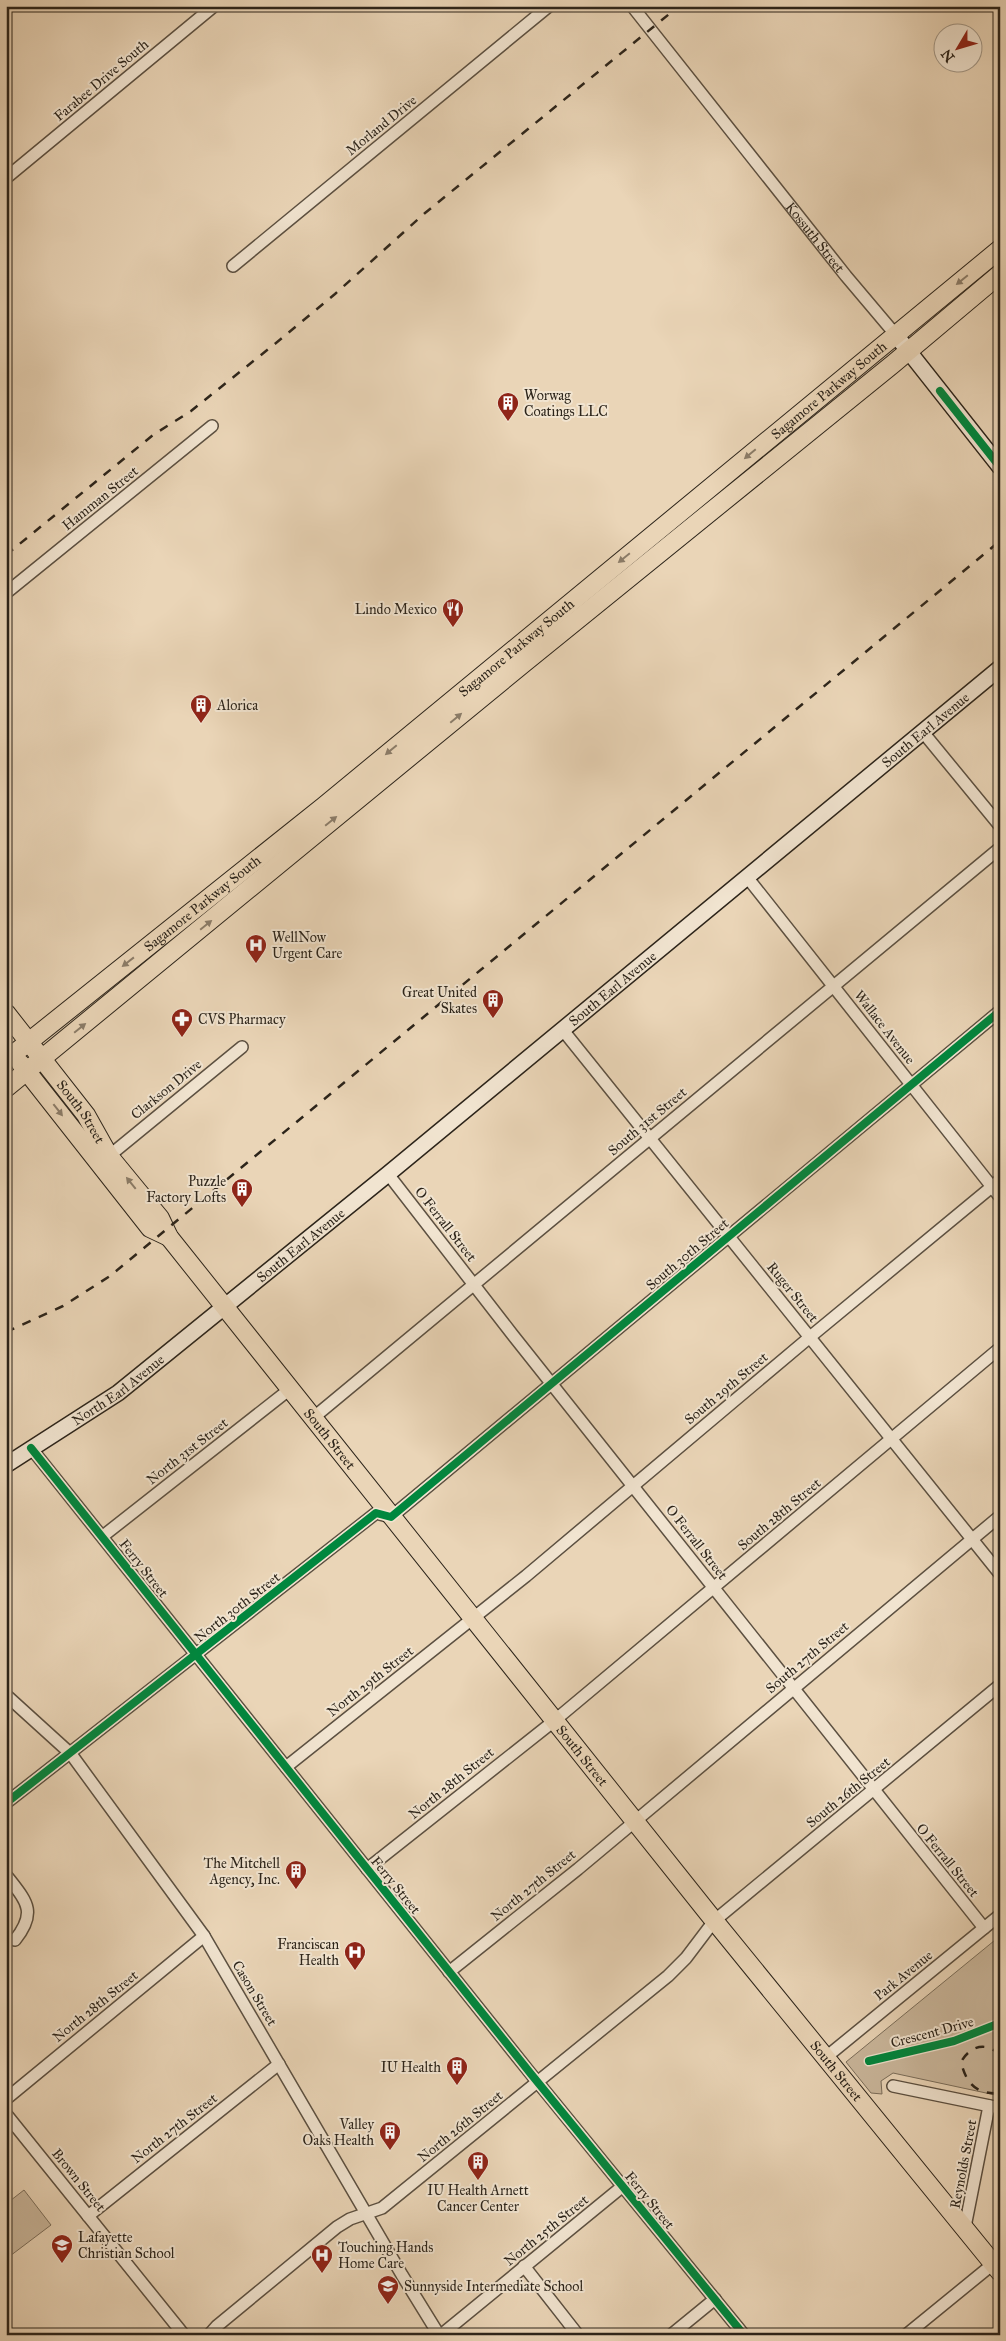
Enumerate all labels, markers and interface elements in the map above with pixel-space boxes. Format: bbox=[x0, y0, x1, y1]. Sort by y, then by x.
north arrow bbox=[934, 22, 984, 72]
street label: Farabee Drive South bbox=[51, 36, 152, 125]
text: N bbox=[938, 46, 959, 66]
street label: Morland Drive bbox=[342, 92, 420, 159]
street label: Kossuth Street bbox=[782, 199, 848, 276]
one-way arrow bbox=[956, 274, 969, 285]
street label: Sagamore Parkway South bbox=[768, 338, 890, 443]
place label: Worwag Coatings LLC bbox=[524, 387, 608, 420]
building icon: Worwag Coatings LLC bbox=[496, 391, 520, 422]
one-way arrow bbox=[743, 449, 756, 460]
street label: Hamman Street bbox=[59, 463, 142, 534]
one-way arrow bbox=[618, 552, 631, 563]
street label: Sagamore Parkway South bbox=[455, 595, 578, 701]
restaurant icon: Lindo Mexico bbox=[441, 597, 465, 628]
place label: Lindo Mexico bbox=[355, 601, 437, 618]
street label: South Earl Avenue bbox=[878, 689, 973, 771]
building icon: Alorica bbox=[189, 693, 213, 724]
place label: Alorica bbox=[216, 697, 258, 714]
one-way arrow bbox=[450, 713, 463, 724]
one-way arrow bbox=[384, 745, 397, 756]
one-way arrow bbox=[324, 816, 337, 827]
street label: Sagamore Parkway South bbox=[141, 852, 264, 955]
one-way arrow bbox=[199, 919, 212, 930]
place label: WellNow Urgent Care bbox=[272, 929, 342, 962]
hospital icon: WellNow Urgent Care bbox=[244, 933, 268, 964]
street label: South Earl Avenue bbox=[566, 948, 660, 1030]
one-way arrow bbox=[122, 957, 135, 968]
place label: Great United Skates bbox=[402, 984, 477, 1017]
street label: Wallace Avenue bbox=[851, 987, 919, 1068]
building icon: Great United Skates bbox=[481, 988, 505, 1019]
pharmacy icon: CVS Pharmacy bbox=[170, 1007, 194, 1038]
place label: CVS Pharmacy bbox=[198, 1011, 286, 1028]
one-way arrow bbox=[73, 1023, 86, 1034]
street label: Clarkson Drive bbox=[127, 1056, 205, 1123]
street label: South Street bbox=[53, 1077, 108, 1146]
street label: South 31st Street bbox=[605, 1084, 690, 1159]
one-way arrow bbox=[52, 1103, 63, 1116]
place label: Puzzle Factory Lofts bbox=[146, 1173, 226, 1206]
one-way arrow bbox=[126, 1177, 137, 1190]
building icon: Puzzle Factory Lofts bbox=[230, 1177, 254, 1208]
street label: O Ferrall Street bbox=[411, 1184, 480, 1265]
street label: South Earl Avenue bbox=[253, 1205, 348, 1286]
street label: South 30th Street bbox=[643, 1215, 732, 1294]
street label: Ruger Street bbox=[763, 1259, 822, 1326]
street label: South 29th Street bbox=[681, 1349, 771, 1428]
street label: North Earl Avenue bbox=[69, 1351, 168, 1429]
street label: South Street bbox=[300, 1405, 359, 1473]
street label: North 31st Street bbox=[143, 1414, 231, 1488]
street label: South 28th Street bbox=[734, 1475, 824, 1554]
street label: O Ferrall Street bbox=[662, 1502, 731, 1583]
street label: Ferry Street bbox=[116, 1536, 172, 1601]
street label: North 30th Street bbox=[191, 1569, 284, 1646]
street label: South 27th Street bbox=[762, 1618, 852, 1697]
street label: North 29th Street bbox=[324, 1642, 417, 1720]
street label: South Street bbox=[552, 1722, 611, 1790]
street label: North 28th Street bbox=[405, 1744, 497, 1823]
street label: South 26th Street bbox=[803, 1753, 894, 1831]
street label: O Ferrall Street bbox=[913, 1820, 983, 1901]
street label: North 27th Street bbox=[487, 1846, 579, 1925]
street label: Ferry Street bbox=[367, 1853, 424, 1918]
place label: The Mitchell Agency, Inc. bbox=[204, 1855, 280, 1888]
building icon: The Mitchell Agency, Inc. bbox=[284, 1859, 308, 1890]
place label: Franciscan Health bbox=[277, 1936, 339, 1969]
hospital icon: Franciscan Health bbox=[343, 1940, 367, 1971]
street label: Park Avenue bbox=[871, 1947, 936, 2004]
street label: Cason Street bbox=[228, 1958, 281, 2029]
street label: North 28th Street bbox=[49, 1967, 141, 2046]
street label: Crescent Drive bbox=[889, 2013, 976, 2052]
street label: South Street bbox=[806, 2037, 866, 2105]
building icon: IU Health bbox=[445, 2055, 469, 2086]
place label: IU Health bbox=[381, 2059, 441, 2076]
street label: North 26th Street bbox=[414, 2087, 506, 2166]
street label: North 27th Street bbox=[128, 2090, 221, 2167]
place label: Valley Oaks Health bbox=[303, 2116, 374, 2149]
street label: Reynolds Street bbox=[947, 2118, 980, 2210]
building icon: Valley Oaks Health bbox=[378, 2120, 402, 2151]
street label: Brown Street bbox=[48, 2145, 109, 2215]
building icon: IU Health Arnett Cancer Center bbox=[466, 2150, 490, 2181]
street label: Ferry Street bbox=[621, 2168, 678, 2233]
place label: IU Health Arnett Cancer Center bbox=[427, 2182, 529, 2215]
street label: North 25th Street bbox=[501, 2191, 592, 2270]
place label: Lafayette Christian School bbox=[78, 2229, 175, 2262]
school or university icon: Lafayette Christian School bbox=[50, 2233, 74, 2264]
place label: Touching Hands Home Care bbox=[338, 2239, 433, 2272]
hospital icon: Touching Hands Home Care bbox=[310, 2243, 334, 2274]
school or university icon: Sunnyside Intermediate School bbox=[376, 2274, 400, 2305]
place label: Sunnyside Intermediate School bbox=[404, 2278, 583, 2295]

